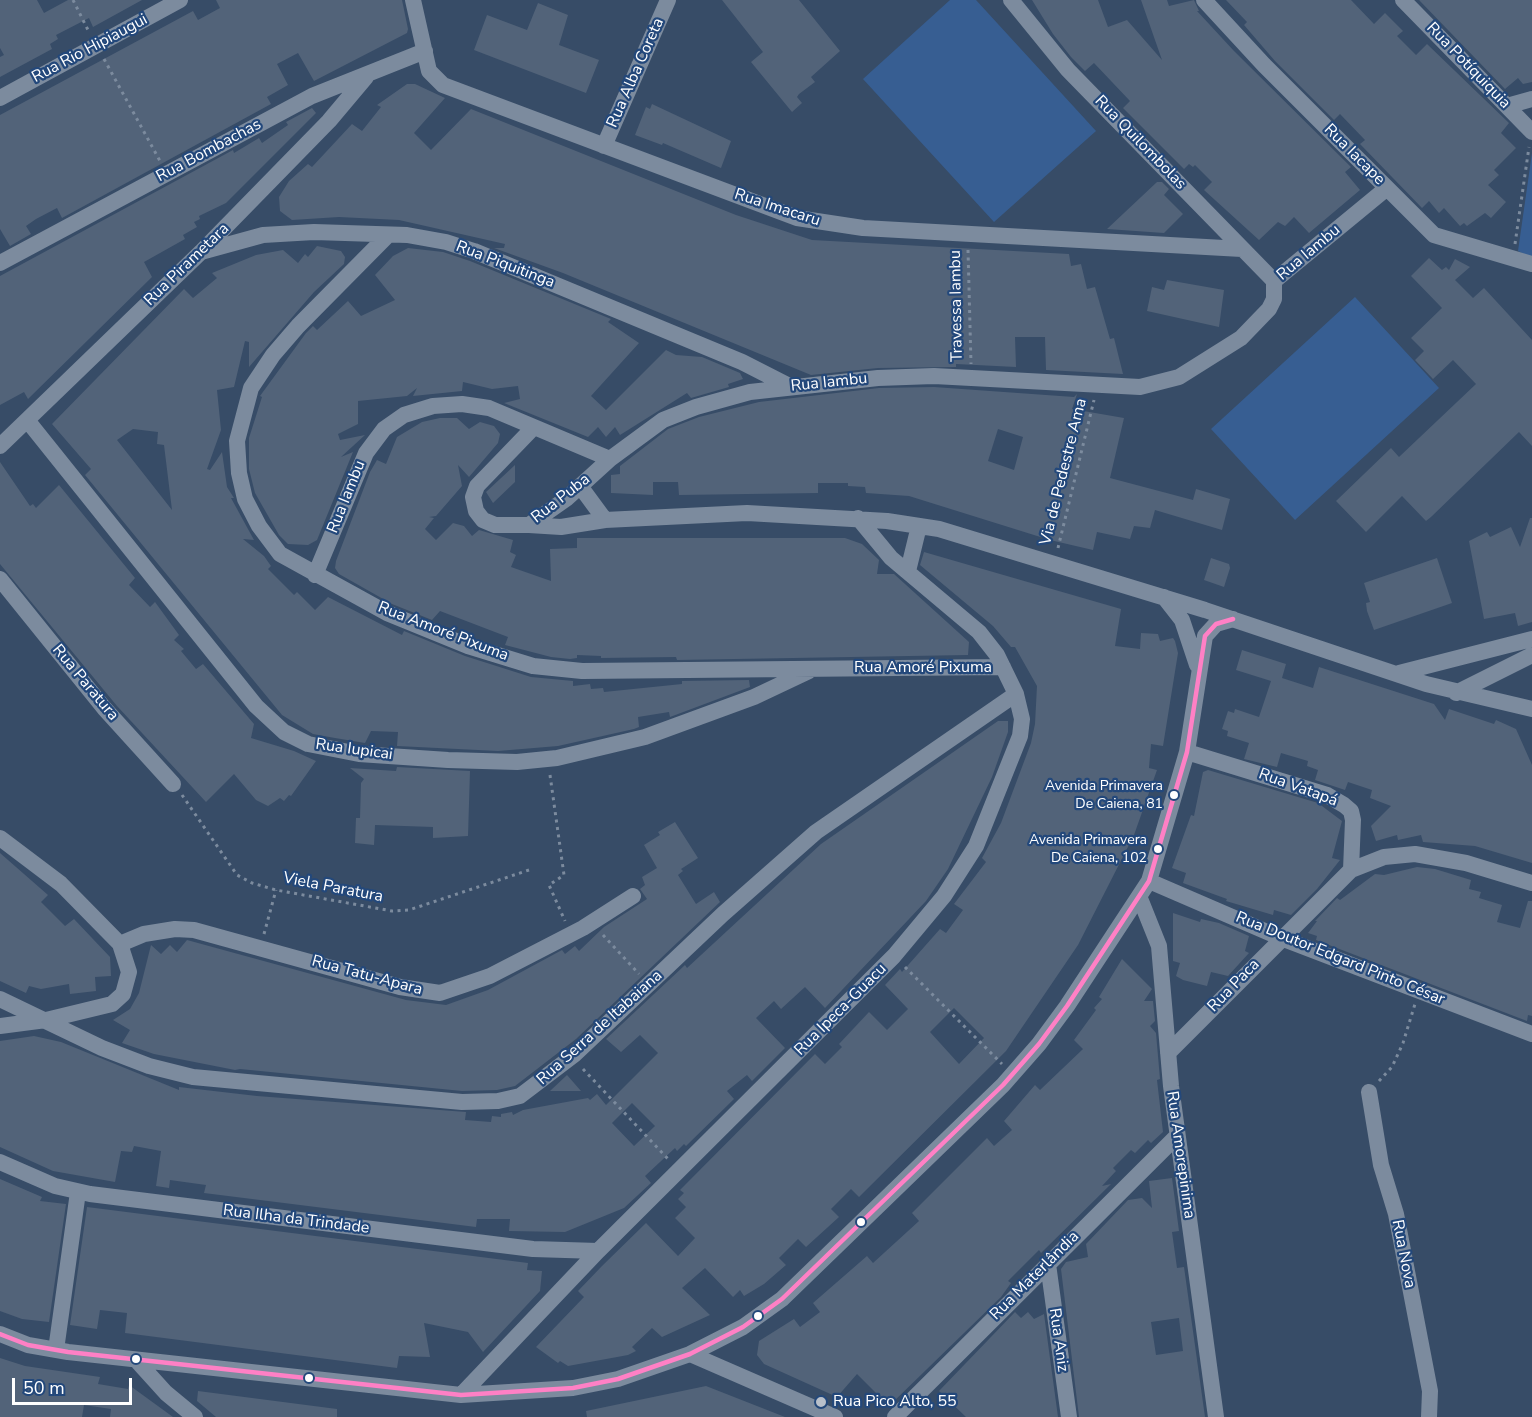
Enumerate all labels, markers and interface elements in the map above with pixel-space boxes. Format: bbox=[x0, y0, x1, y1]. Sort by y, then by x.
street label: Rua Rio Hipiaugui bbox=[29, 10, 151, 88]
street label: Rua Alba Coreta bbox=[603, 15, 669, 131]
street label: Rua Potíquiquia bbox=[1422, 19, 1514, 113]
street label: Rua Quilombolas bbox=[1090, 92, 1190, 194]
street label: Rua Bombachas bbox=[153, 115, 265, 187]
street label: Rua Iacape bbox=[1319, 120, 1389, 190]
street label: Rua Imacaru bbox=[732, 185, 822, 231]
street label: Rua Pirametara bbox=[141, 220, 233, 310]
street label: Rua Iambu bbox=[1273, 221, 1345, 285]
street label: Rua Piquitinga bbox=[453, 237, 557, 293]
street label: Travessa Iambu bbox=[946, 250, 968, 362]
street label: Rua Iambu bbox=[790, 369, 868, 397]
street label: Via de Pedestre Ama bbox=[1036, 397, 1092, 547]
street label: Rua Iambu bbox=[324, 458, 370, 536]
street label: Rua Puba bbox=[528, 470, 594, 528]
street label: Rua Amoré Pixuma bbox=[375, 598, 511, 666]
street label: Rua Paratura bbox=[48, 641, 122, 725]
street label: Rua Amoré Pixuma bbox=[854, 658, 992, 678]
street label: Rua Iupicai bbox=[314, 735, 394, 765]
street label: Rua Vatapá bbox=[1256, 765, 1340, 811]
place label: Avenida Primavera De Caiena, 81 bbox=[1045, 779, 1163, 812]
marker: Avenida Primavera De Caiena, 81 bbox=[1168, 789, 1180, 801]
place label: Avenida Primavera De Caiena, 102 bbox=[1029, 833, 1147, 866]
marker: Avenida Primavera De Caiena, 102 bbox=[1152, 843, 1164, 855]
street label: Viela Paratura bbox=[281, 869, 385, 907]
street label: Rua Doutor Edgard Pinto César bbox=[1233, 908, 1447, 1010]
street label: Rua Tatu-Apara bbox=[310, 952, 424, 1000]
street label: Rua Paca bbox=[1204, 955, 1264, 1017]
street label: Rua Ipeca-Guacu bbox=[791, 960, 891, 1060]
street label: Rua Serra de Itabaiana bbox=[533, 967, 667, 1089]
street label: Rua Amorepinima bbox=[1162, 1090, 1198, 1220]
street label: Rua Ilha da Trindade bbox=[222, 1201, 370, 1239]
unlabelled marker bbox=[855, 1216, 867, 1228]
street label: Rua Nova bbox=[1387, 1218, 1419, 1290]
street label: Rua Materlândia bbox=[986, 1227, 1084, 1325]
street label: Rua Aniz bbox=[1044, 1307, 1072, 1373]
unlabelled marker bbox=[752, 1310, 764, 1322]
unlabelled marker bbox=[130, 1353, 142, 1365]
scale bar bbox=[15, 1366, 135, 1404]
unlabelled marker bbox=[303, 1372, 315, 1384]
text: 50 m bbox=[23, 1376, 65, 1400]
place label: Rua Pico Alto, 55 bbox=[833, 1392, 957, 1412]
marker: Rua Pico Alto, 55 bbox=[814, 1395, 828, 1409]

